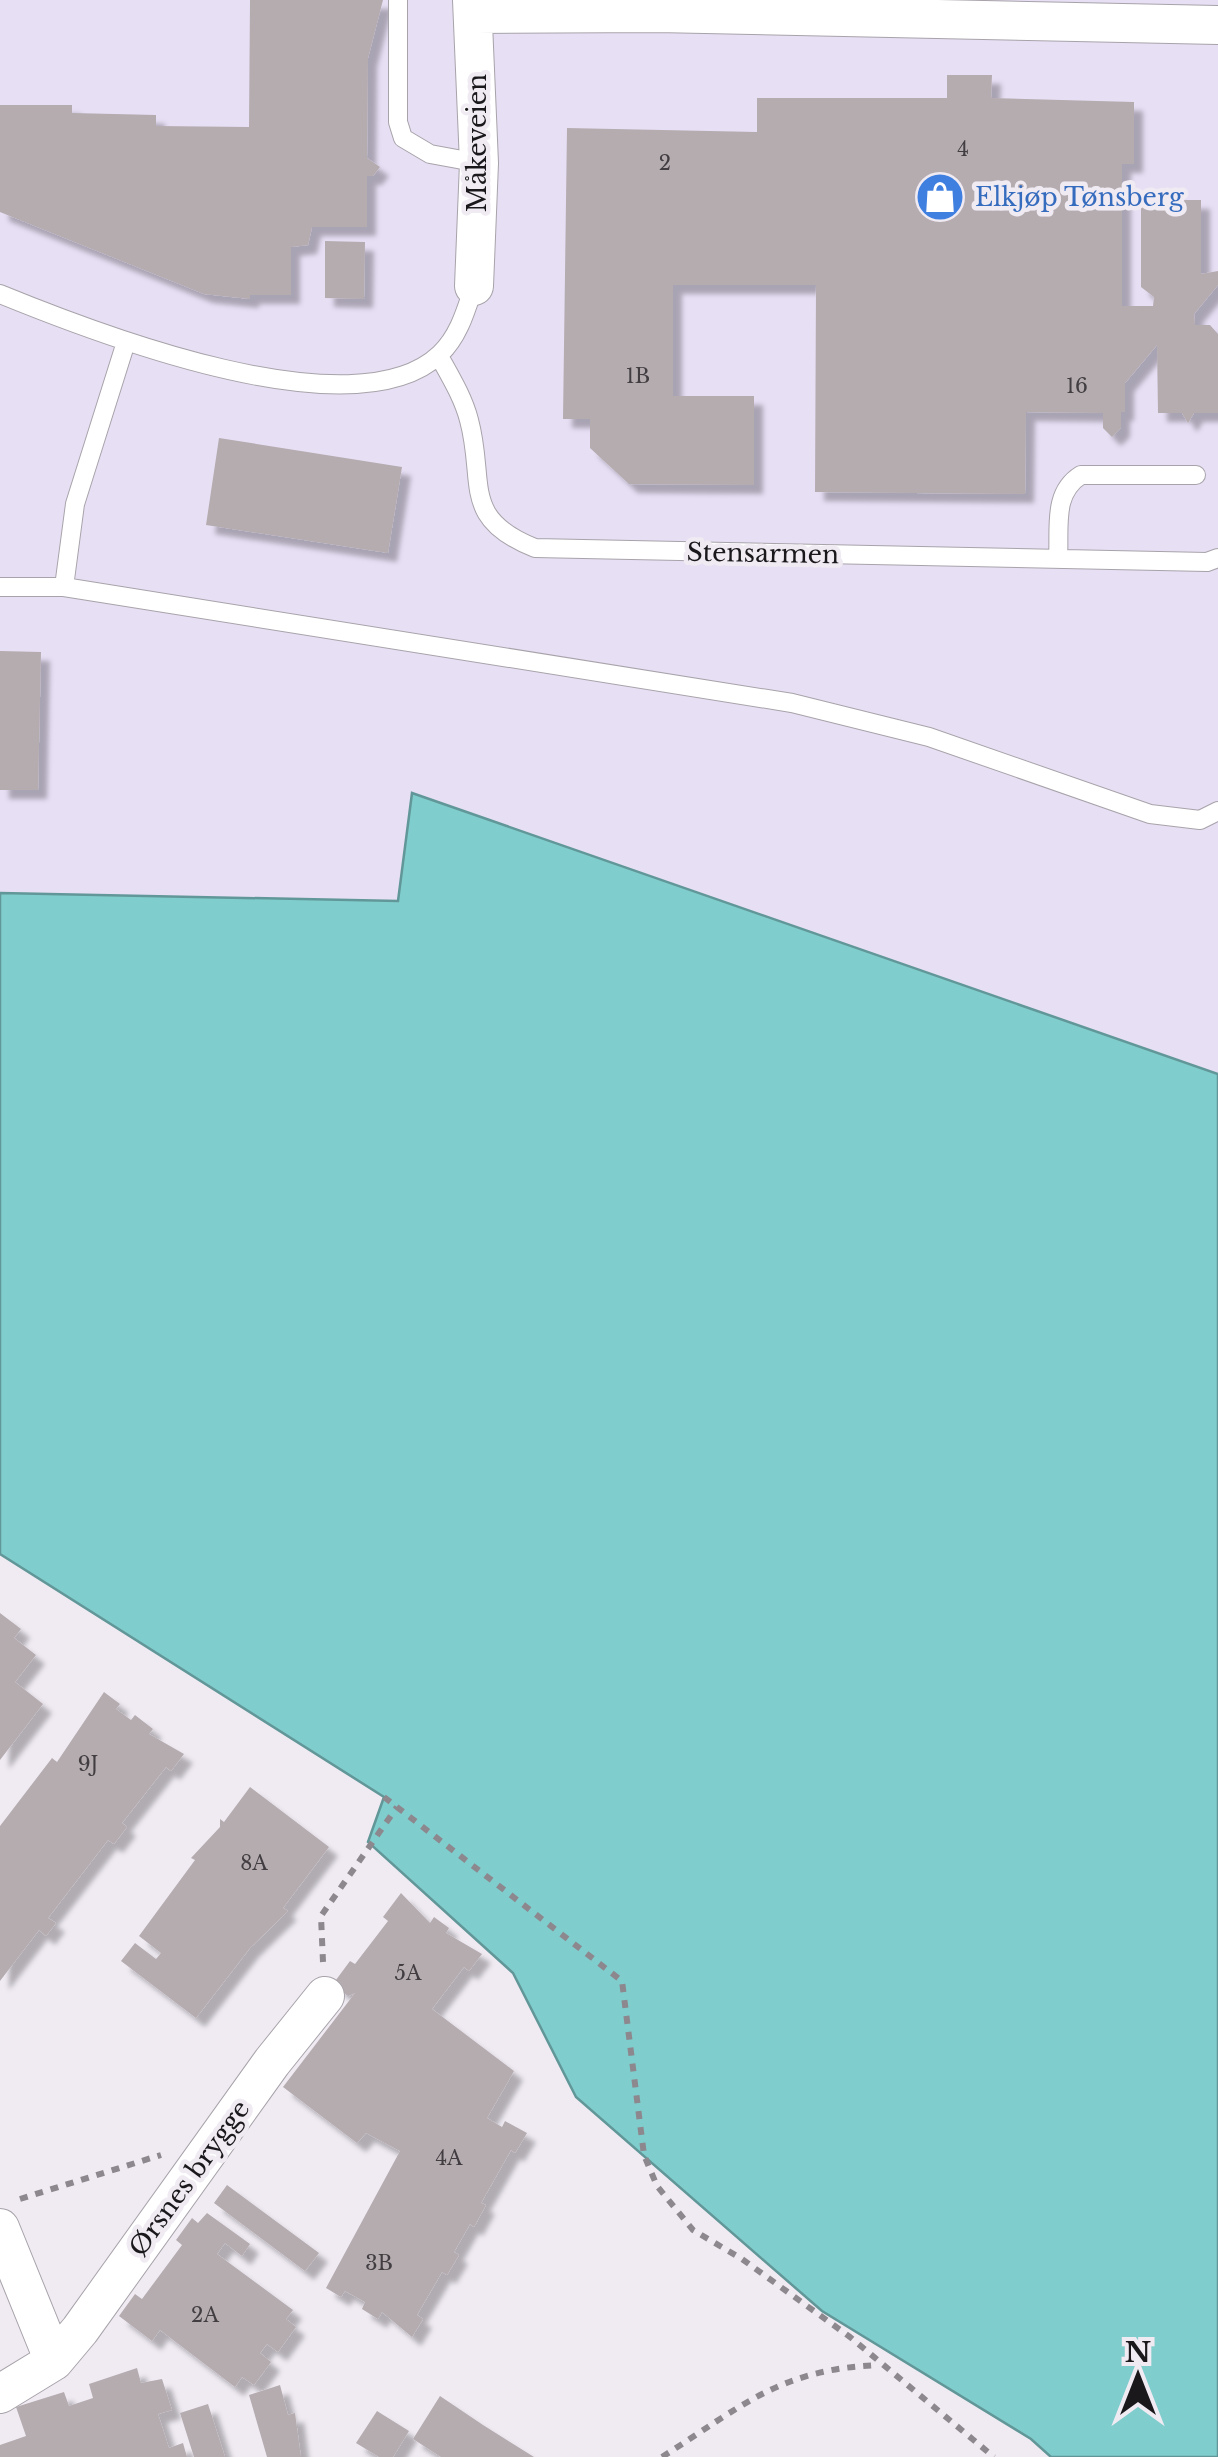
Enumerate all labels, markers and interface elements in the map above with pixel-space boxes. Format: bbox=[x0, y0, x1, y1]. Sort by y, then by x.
street label: Måkeveien bbox=[462, 74, 493, 212]
house number: 4 bbox=[957, 137, 969, 161]
house number: 2 bbox=[659, 151, 671, 175]
shop icon: Elkjøp Tønsberg bbox=[914, 171, 966, 223]
place label: Elkjøp Tønsberg bbox=[975, 182, 1185, 213]
house number: 1B bbox=[626, 364, 650, 388]
house number: 16 bbox=[1066, 374, 1088, 398]
street label: Stensarmen bbox=[686, 537, 840, 570]
house number: 9J bbox=[78, 1752, 98, 1776]
house number: 8A bbox=[240, 1851, 268, 1875]
house number: 5A bbox=[395, 1961, 422, 1985]
street label: Ørsnes brygge bbox=[122, 2094, 256, 2262]
house number: 4A bbox=[435, 2146, 463, 2170]
house number: 3B bbox=[365, 2251, 393, 2275]
house number: 2A bbox=[191, 2303, 219, 2327]
north arrow bbox=[1088, 2327, 1188, 2427]
text: N bbox=[1125, 2335, 1151, 2370]

